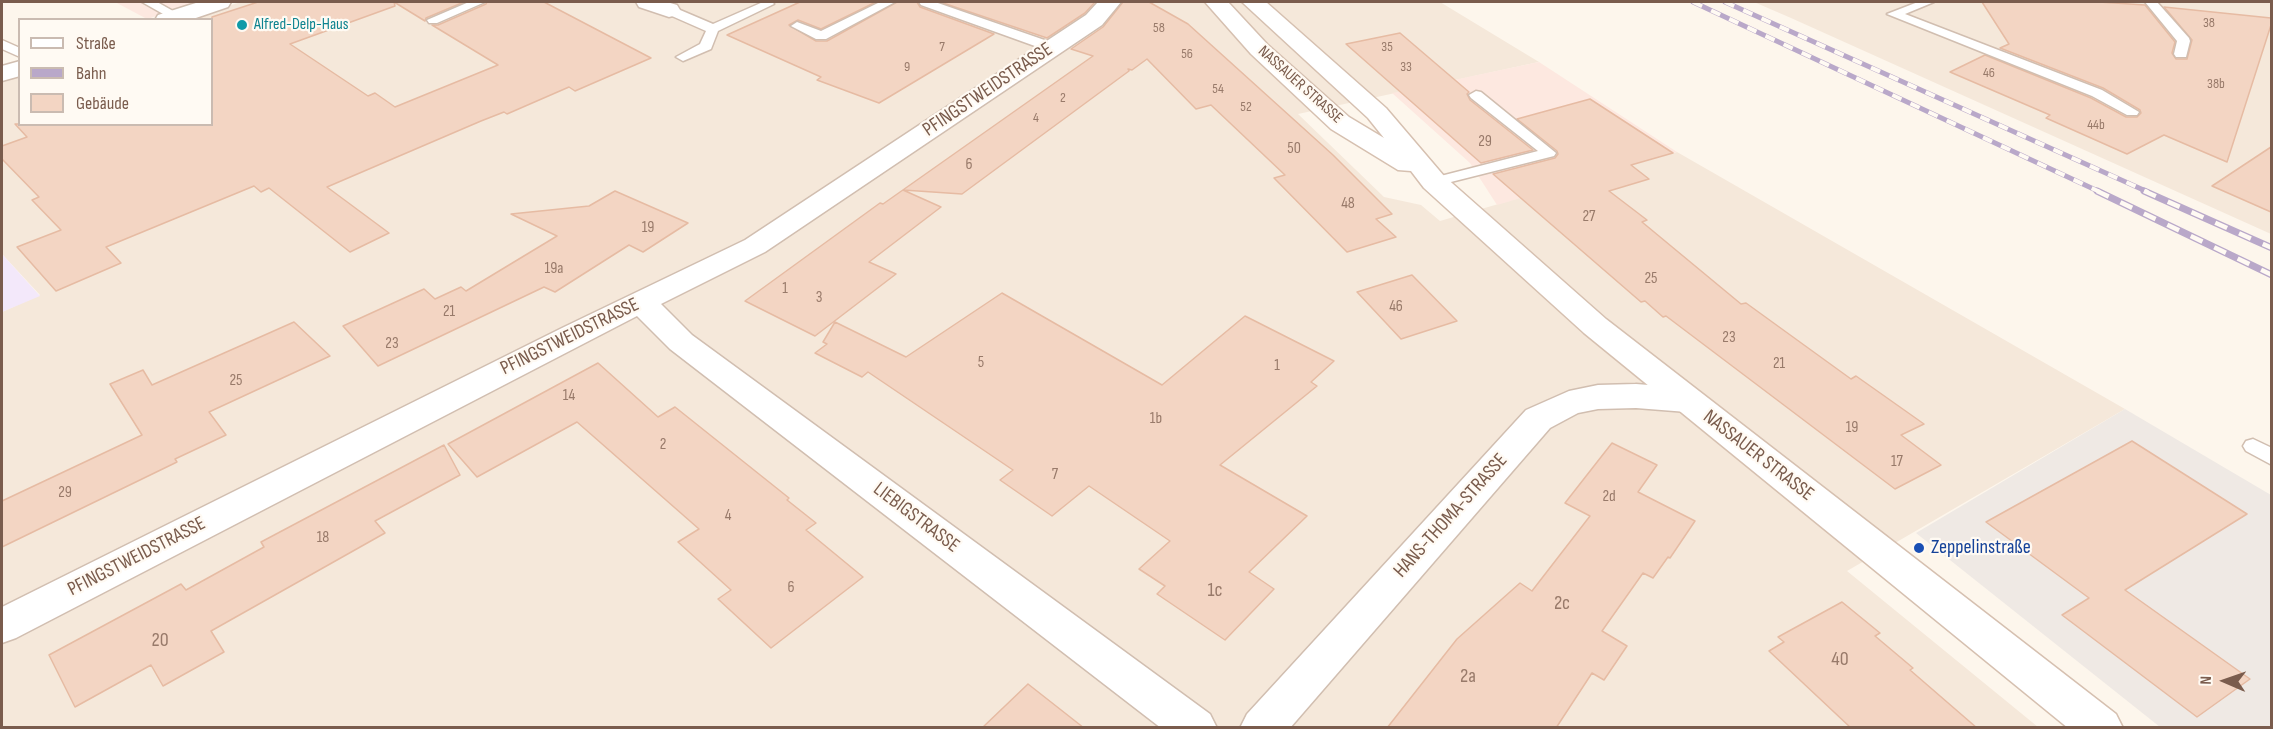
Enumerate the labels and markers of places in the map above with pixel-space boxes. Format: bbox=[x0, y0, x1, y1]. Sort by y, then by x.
place label: Alfred-Delp-Haus bbox=[254, 15, 348, 35]
marker: Alfred-Delp-Haus bbox=[235, 18, 249, 32]
place label: Zeppelinstraße bbox=[1931, 536, 2031, 560]
marker: Zeppelinstraße bbox=[1912, 541, 1926, 555]

